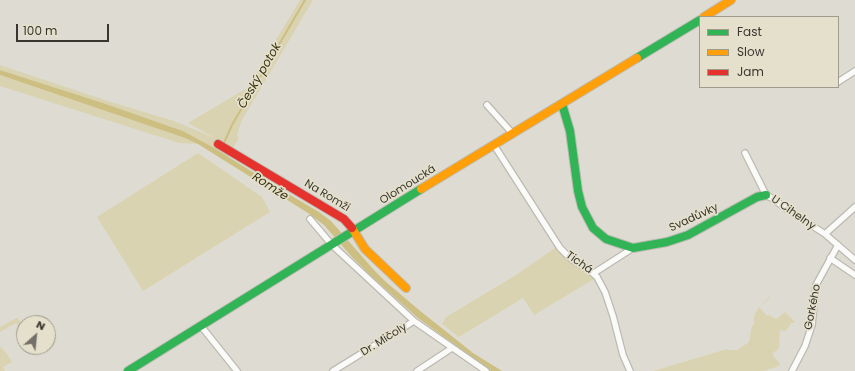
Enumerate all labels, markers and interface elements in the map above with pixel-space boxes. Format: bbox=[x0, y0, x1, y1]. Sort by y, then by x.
scale bar bbox=[18, 16, 111, 42]
legend bbox=[699, 16, 839, 88]
text: 100 m bbox=[23, 22, 57, 39]
text: Fast bbox=[737, 23, 762, 40]
water label: Český potok bbox=[235, 41, 285, 111]
text: Slow bbox=[737, 43, 765, 60]
text: Jam bbox=[737, 63, 764, 80]
street label: Olomoucká bbox=[378, 163, 438, 207]
water label: Romže bbox=[249, 170, 291, 204]
street label: Na Romži bbox=[302, 177, 352, 215]
street label: U Cihelny bbox=[768, 193, 818, 233]
street label: Svadůvky bbox=[667, 201, 721, 235]
street label: Tichá bbox=[563, 249, 595, 277]
street label: Gorkého bbox=[802, 283, 824, 331]
north arrow bbox=[16, 315, 56, 355]
text: N bbox=[34, 316, 48, 334]
street label: Dr. Mičoly bbox=[358, 321, 410, 359]

